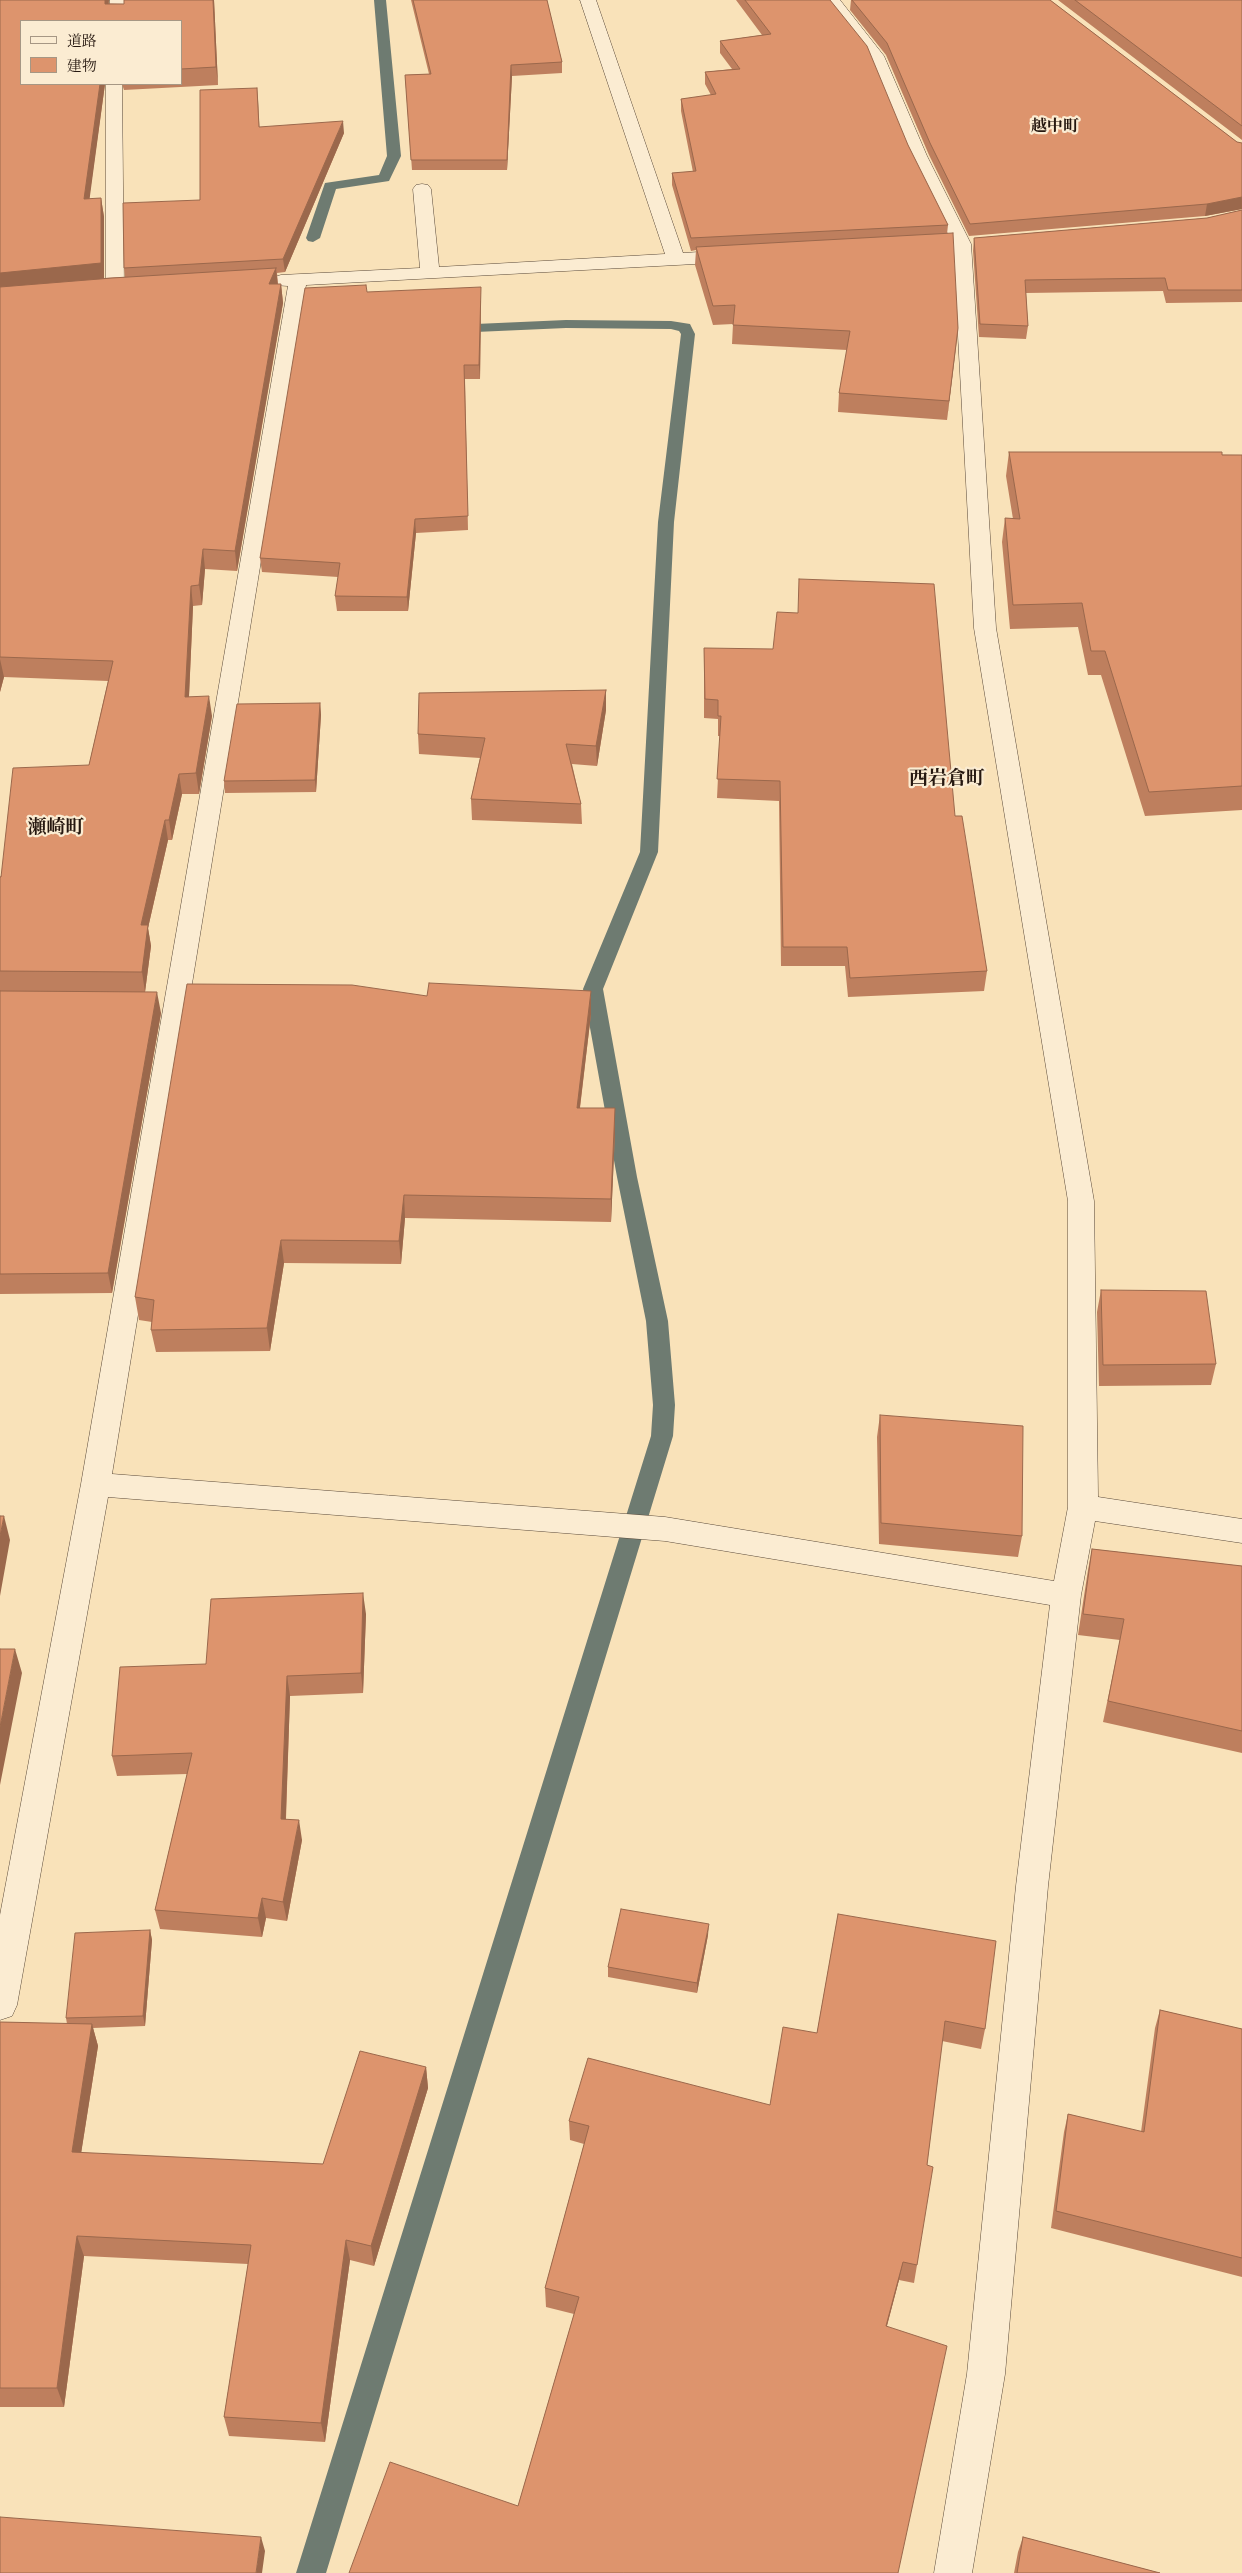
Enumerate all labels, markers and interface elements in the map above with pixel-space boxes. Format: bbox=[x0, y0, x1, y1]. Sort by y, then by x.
legend bbox=[20, 20, 182, 85]
text: 道路 bbox=[67, 31, 97, 51]
text: 建物 bbox=[67, 56, 97, 76]
district label: 越中町 bbox=[1031, 117, 1079, 137]
district label: 西岩倉町 bbox=[909, 769, 985, 791]
district label: 瀬崎町 bbox=[28, 818, 84, 840]

